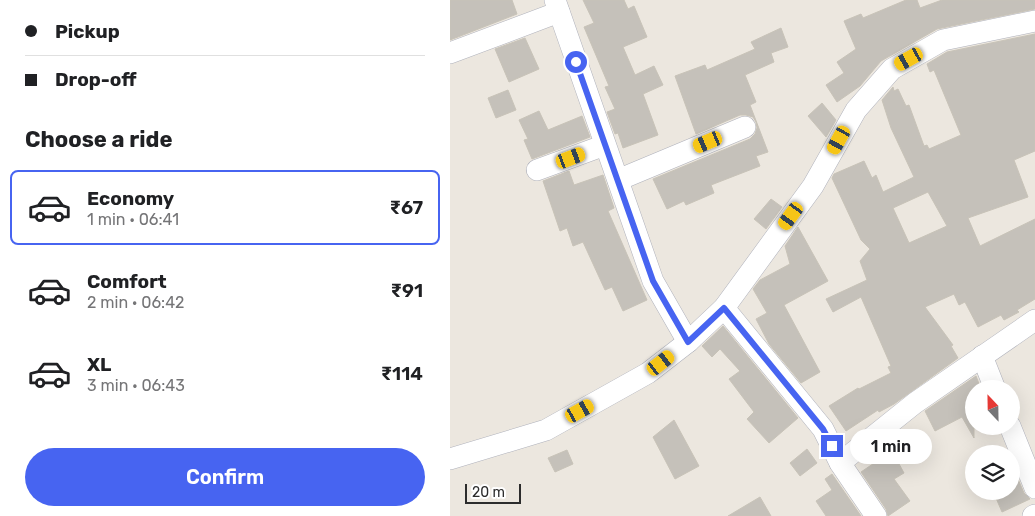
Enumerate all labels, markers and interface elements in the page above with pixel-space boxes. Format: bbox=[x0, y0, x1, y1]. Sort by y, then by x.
text: Pickup bbox=[55, 20, 120, 43]
car bbox=[892, 45, 925, 73]
route start bbox=[565, 51, 587, 73]
text: Drop-off bbox=[55, 68, 137, 91]
car bbox=[825, 123, 852, 157]
text: Choose a ride bbox=[25, 126, 172, 153]
car bbox=[691, 129, 724, 155]
car bbox=[554, 146, 587, 170]
icon: car bbox=[27, 185, 72, 230]
text: Economy bbox=[87, 187, 174, 210]
text: ₹67 bbox=[390, 196, 423, 219]
car bbox=[776, 199, 805, 233]
text: 1 min · 06:41 bbox=[87, 210, 179, 229]
icon: car bbox=[27, 268, 72, 313]
text: Comfort bbox=[87, 270, 167, 293]
text: ₹91 bbox=[391, 279, 423, 302]
text: 2 min · 06:42 bbox=[87, 293, 184, 312]
car bbox=[644, 348, 677, 378]
icon: car bbox=[27, 351, 72, 396]
text: XL bbox=[87, 353, 111, 376]
text: ₹114 bbox=[381, 362, 423, 385]
text: 3 min · 06:43 bbox=[87, 376, 185, 395]
north arrow bbox=[965, 380, 1020, 435]
map controls bbox=[965, 380, 1020, 500]
car bbox=[563, 397, 596, 425]
callout: 1 min bbox=[850, 428, 932, 464]
route end bbox=[821, 435, 843, 457]
text: 1 min bbox=[871, 437, 911, 456]
button: layers bbox=[965, 445, 1020, 500]
button: Confirm bbox=[25, 448, 425, 506]
scale bar bbox=[465, 481, 521, 504]
text: 20 m bbox=[472, 484, 505, 501]

